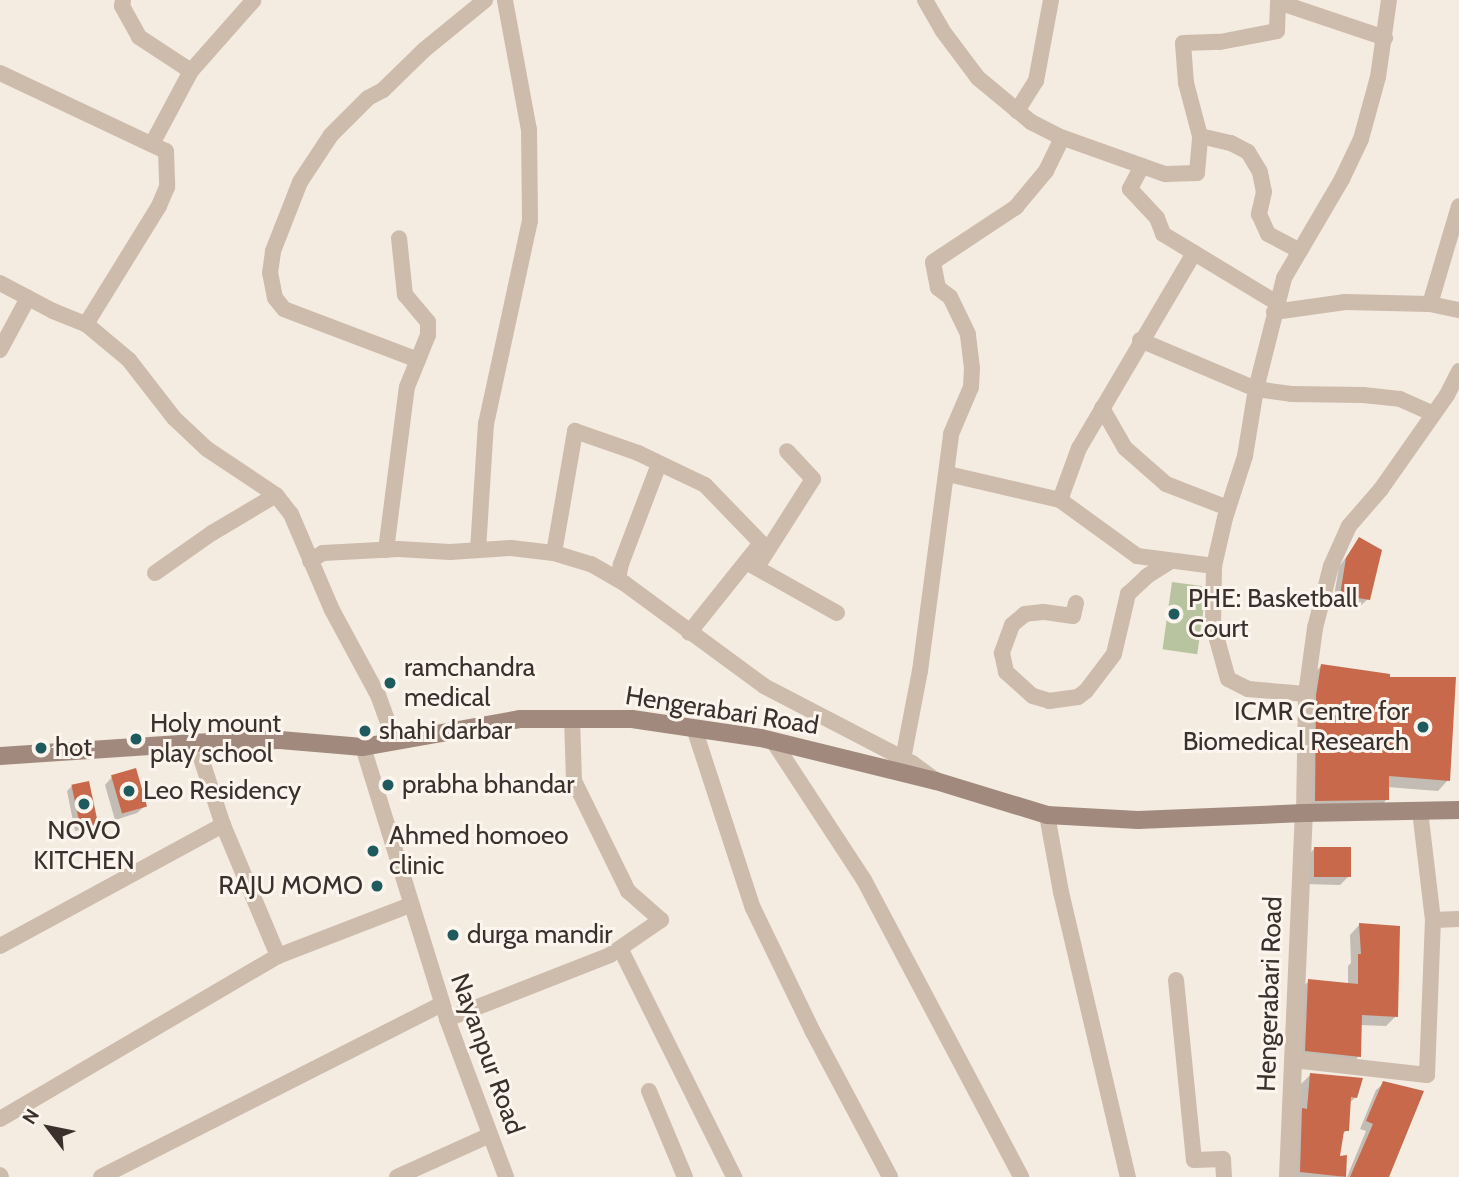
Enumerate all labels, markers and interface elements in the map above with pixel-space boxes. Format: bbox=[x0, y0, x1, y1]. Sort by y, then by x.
place label: PHE: Basketball Court bbox=[1188, 583, 1358, 644]
marker: PHE: Basketball Court bbox=[1166, 606, 1182, 622]
place label: ramchandra medical bbox=[404, 652, 535, 714]
marker: ramchandra medical bbox=[382, 675, 398, 691]
street label: Hengerabari Road bbox=[623, 680, 821, 742]
place label: ICMR Centre for Biomedical Research bbox=[1183, 696, 1409, 758]
place label: Holy mount play school bbox=[150, 708, 281, 770]
place label: shahi darbar bbox=[379, 715, 512, 747]
marker: ICMR Centre for Biomedical Research bbox=[1415, 719, 1431, 735]
marker: shahi darbar bbox=[357, 723, 373, 739]
marker: Holy mount play school bbox=[128, 731, 144, 747]
place label: hot bbox=[55, 732, 92, 764]
marker: hot bbox=[33, 740, 49, 756]
place label: prabha bhandar bbox=[402, 769, 575, 801]
place label: Leo Residency bbox=[143, 775, 301, 807]
marker: prabha bhandar bbox=[380, 777, 396, 793]
marker: Leo Residency bbox=[121, 783, 137, 799]
marker: NOVO KITCHEN bbox=[76, 796, 92, 812]
place label: NOVO KITCHEN bbox=[33, 815, 135, 876]
place label: Ahmed homoeo clinic bbox=[389, 820, 569, 882]
marker: Ahmed homoeo clinic bbox=[363, 841, 383, 861]
place label: RAJU MOMO bbox=[218, 870, 363, 902]
marker: RAJU MOMO bbox=[369, 878, 385, 894]
street label: Hengerabari Road bbox=[1251, 896, 1289, 1092]
place label: durga mandir bbox=[467, 919, 612, 951]
marker: durga mandir bbox=[445, 927, 461, 943]
street label: Nayanpur Road bbox=[444, 969, 530, 1139]
north arrow bbox=[14, 1093, 84, 1163]
text: N bbox=[17, 1105, 44, 1128]

